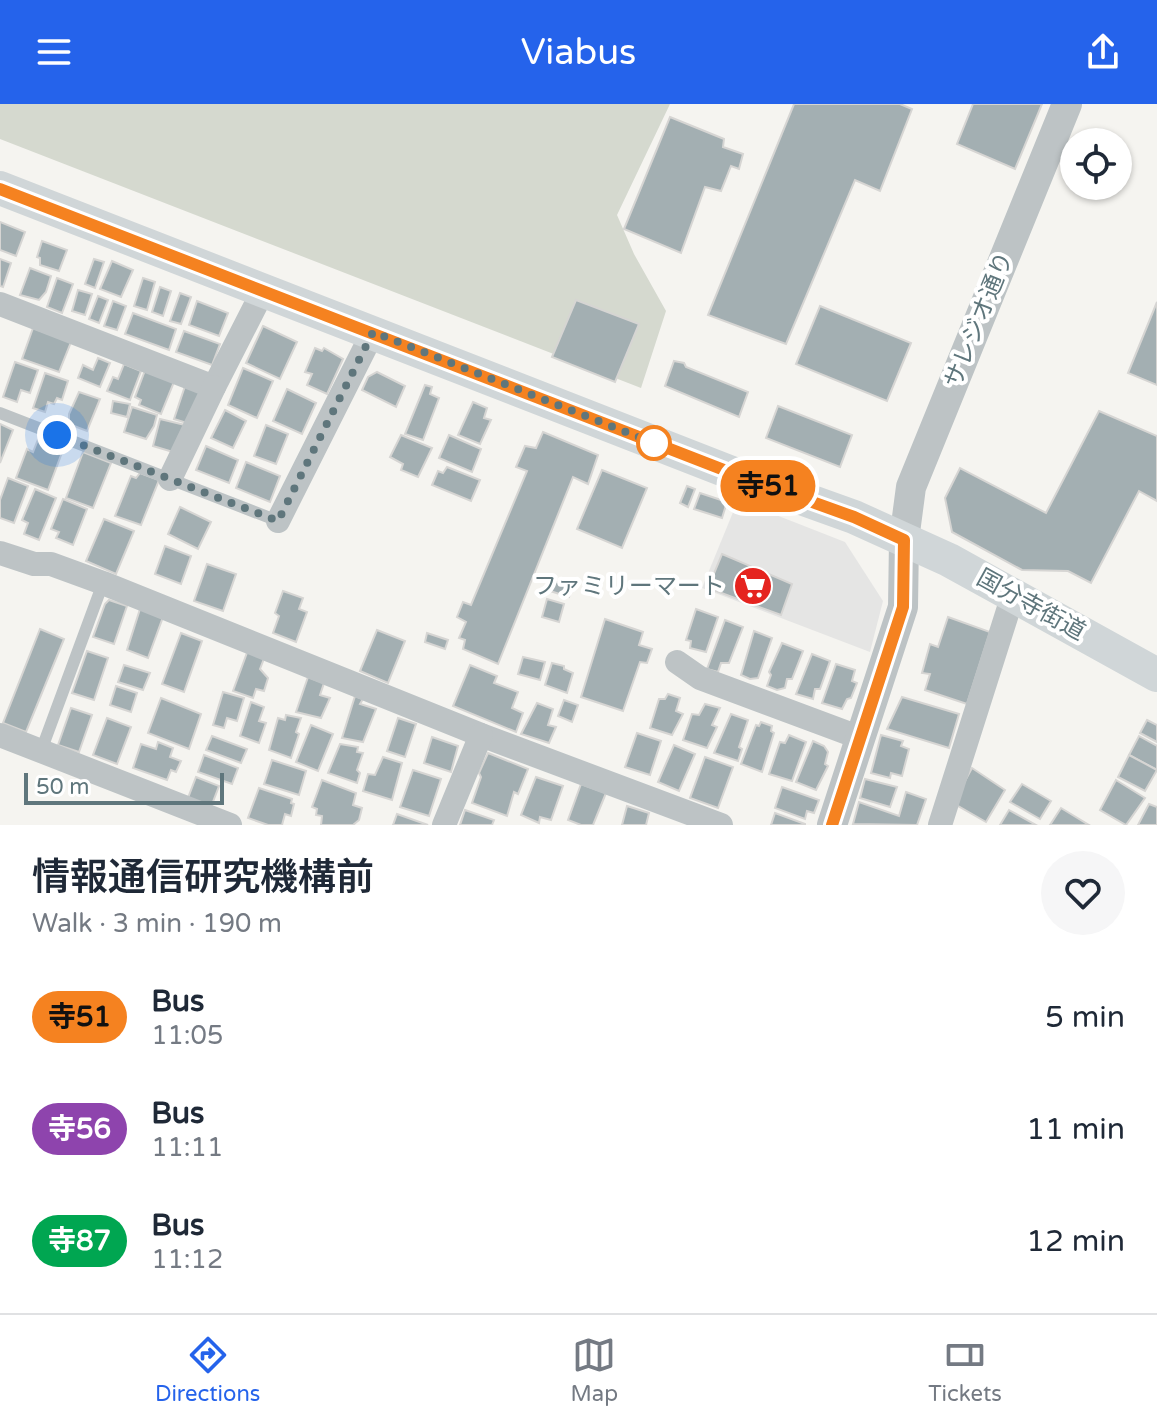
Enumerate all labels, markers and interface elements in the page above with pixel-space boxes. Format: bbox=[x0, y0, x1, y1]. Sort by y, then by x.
icon: menu bbox=[32, 30, 76, 74]
icon: share bbox=[1081, 30, 1125, 74]
text: Viabus bbox=[521, 31, 636, 74]
map controls bbox=[1060, 128, 1132, 200]
button: locate bbox=[1060, 128, 1132, 200]
street label: サレジオ通り bbox=[939, 248, 1019, 392]
your location bbox=[37, 415, 77, 455]
unlabelled marker bbox=[637, 426, 671, 460]
line badge: 寺51 bbox=[722, 460, 814, 512]
text: 寺51 bbox=[736, 469, 800, 503]
street label: 国分寺街道 bbox=[971, 563, 1091, 647]
supermarket icon: ファミリーマート bbox=[732, 565, 774, 607]
place label: ファミリーマート bbox=[533, 572, 725, 601]
scale bar bbox=[24, 769, 224, 805]
text: 50 m bbox=[36, 774, 90, 800]
button: heart bbox=[1041, 851, 1125, 935]
text: 情報通信研究機構前 bbox=[32, 855, 374, 901]
text: Walk · 3 min · 190 m bbox=[32, 908, 282, 939]
text: Bus bbox=[151, 983, 204, 1020]
text: 5 min bbox=[1045, 999, 1125, 1036]
text: 寺51 bbox=[48, 1000, 111, 1034]
text: 11:05 bbox=[151, 1020, 223, 1051]
text: Bus bbox=[151, 1095, 204, 1132]
text: 11 min bbox=[1026, 1111, 1125, 1148]
text: 寺56 bbox=[48, 1112, 111, 1146]
text: 11:11 bbox=[151, 1132, 223, 1163]
text: Bus bbox=[151, 1207, 204, 1244]
text: 12 min bbox=[1026, 1223, 1125, 1260]
text: 寺87 bbox=[48, 1224, 111, 1258]
text: 11:12 bbox=[151, 1244, 223, 1275]
tab: Directions bbox=[155, 1333, 260, 1407]
tab: Map bbox=[571, 1333, 618, 1407]
tab: Tickets bbox=[928, 1333, 1002, 1407]

